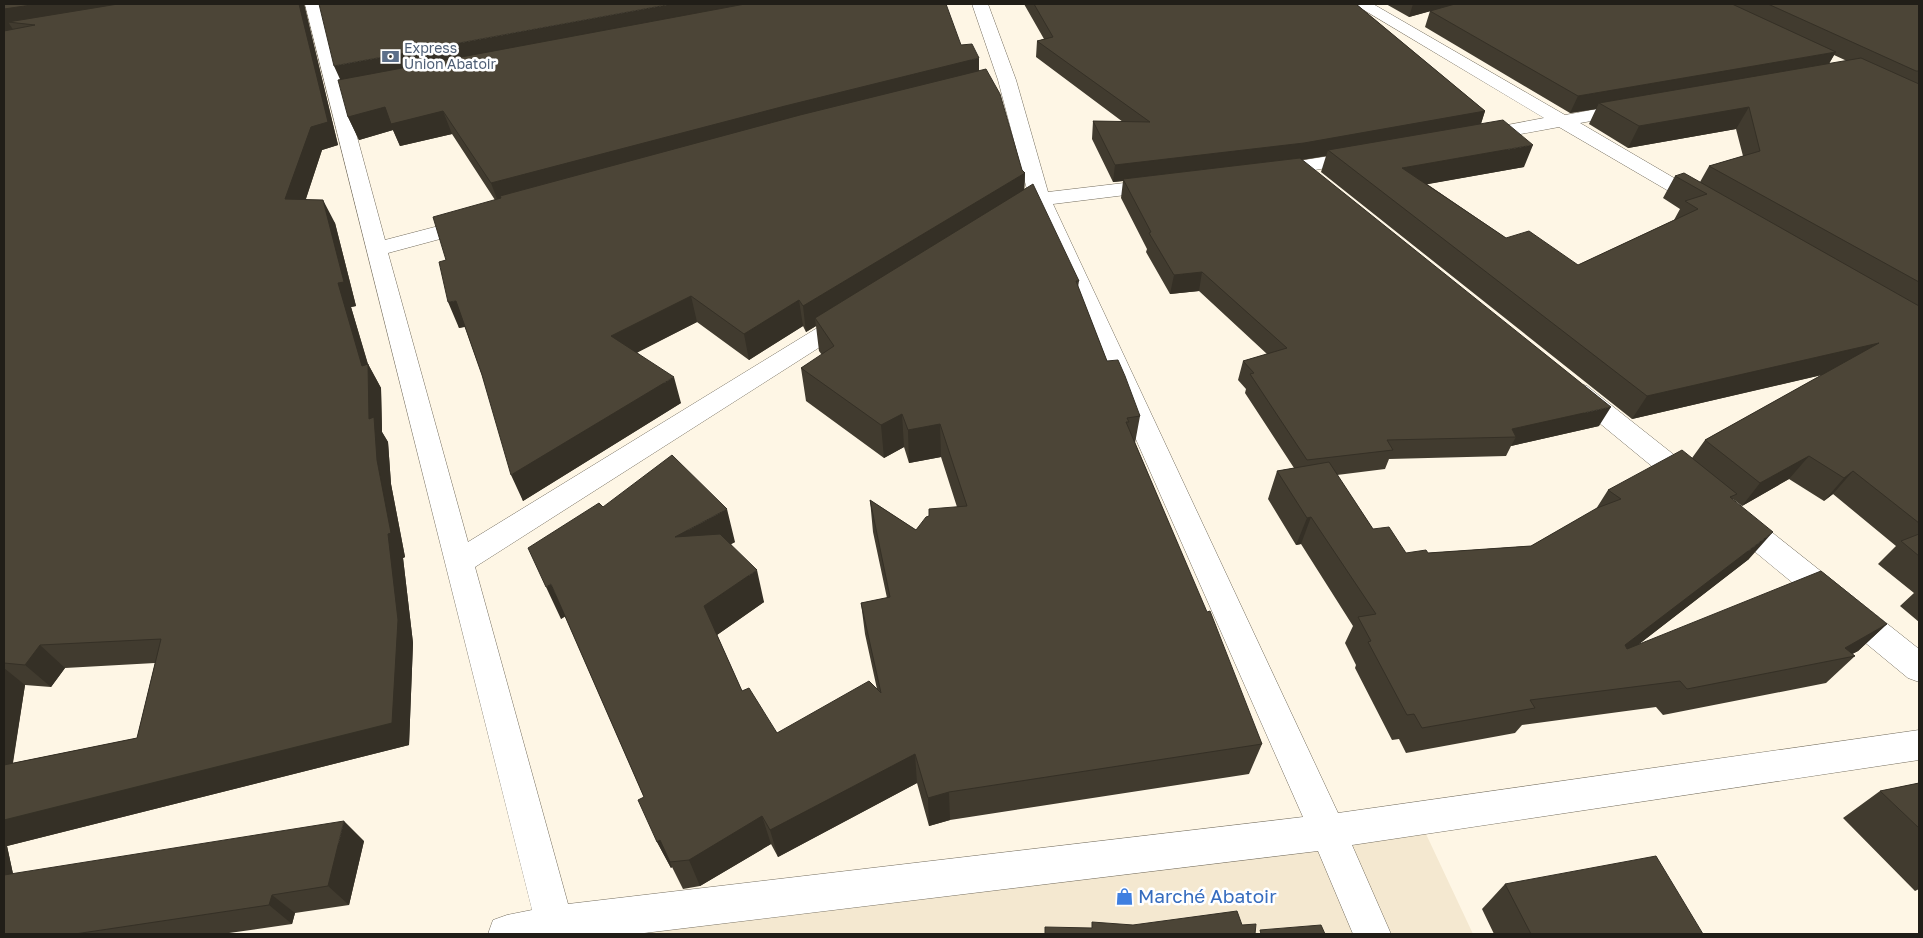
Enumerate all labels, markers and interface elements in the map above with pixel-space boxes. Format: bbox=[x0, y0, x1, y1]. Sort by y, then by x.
place label: Express Union Abatoir bbox=[404, 39, 497, 72]
bank icon: Express Union Abatoir bbox=[380, 46, 400, 66]
place label: Marché Abatoir bbox=[1138, 884, 1277, 907]
shop icon: Marché Abatoir bbox=[1114, 886, 1134, 906]

